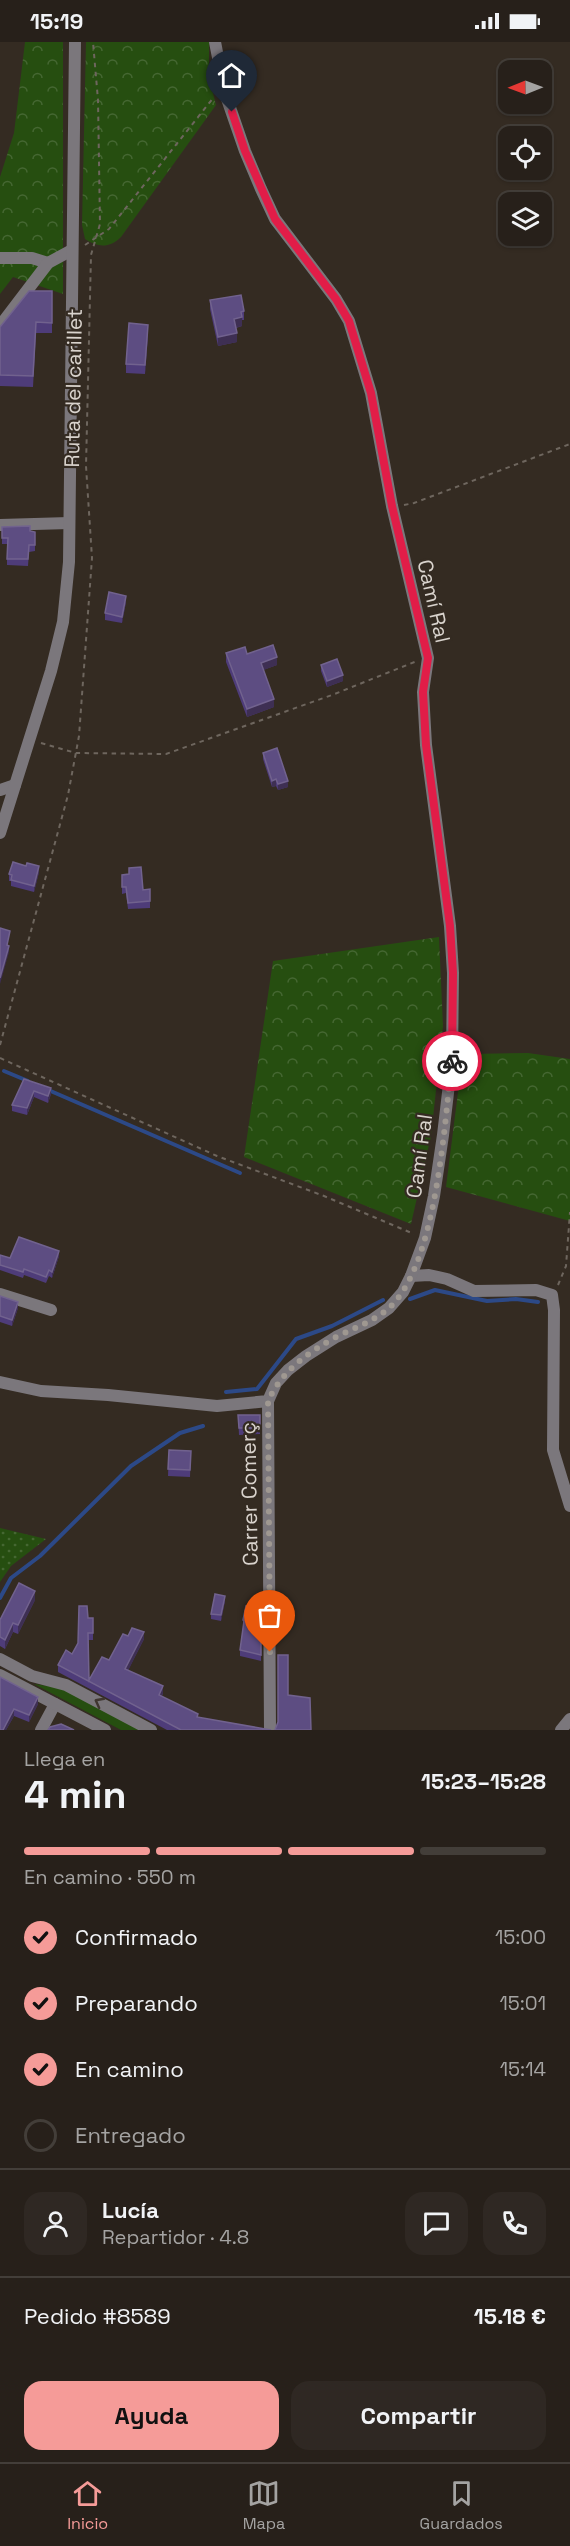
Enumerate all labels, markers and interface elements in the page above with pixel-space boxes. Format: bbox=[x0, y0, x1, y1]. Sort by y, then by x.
text: 15:19 bbox=[30, 7, 83, 35]
pin bbox=[206, 50, 257, 112]
icon: home bbox=[215, 59, 248, 92]
north arrow bbox=[498, 60, 552, 114]
map controls bbox=[498, 60, 552, 246]
button: locate bbox=[498, 126, 552, 180]
button: layers bbox=[498, 192, 552, 246]
street label: Ruta del carillet bbox=[58, 308, 88, 468]
street label: Camí Ral bbox=[411, 557, 457, 645]
courier bbox=[422, 1031, 482, 1091]
icon: bike bbox=[436, 1045, 469, 1078]
street label: Camí Ral bbox=[400, 1112, 438, 1200]
street label: Carrer Comerç bbox=[234, 1422, 264, 1566]
pin bbox=[244, 1590, 295, 1652]
icon: bag bbox=[253, 1599, 286, 1632]
one-way arrow bbox=[95, 1698, 105, 1709]
text: Llega en bbox=[24, 1746, 105, 1772]
text: 15:23–15:28 bbox=[421, 1767, 546, 1795]
text: 4 min bbox=[24, 1770, 126, 1819]
text: En camino · 550 m bbox=[24, 1864, 196, 1890]
icon: check bbox=[24, 1921, 57, 1954]
text: Confirmado bbox=[75, 1923, 198, 1951]
text: 15:00 bbox=[495, 1924, 546, 1950]
icon: check bbox=[24, 1987, 57, 2020]
text: Preparando bbox=[75, 1989, 198, 2017]
text: 15:01 bbox=[499, 1990, 546, 2016]
icon: check bbox=[24, 2053, 57, 2086]
text: En camino bbox=[75, 2055, 184, 2083]
text: 15:14 bbox=[500, 2056, 546, 2082]
text: Entregado bbox=[75, 2121, 186, 2149]
button: person bbox=[24, 2192, 87, 2255]
button: chat bbox=[405, 2192, 468, 2255]
button: phone bbox=[483, 2192, 546, 2255]
text: Lucía bbox=[102, 2196, 159, 2224]
text: Repartidor · 4.8 bbox=[102, 2224, 249, 2250]
text: Pedido #8589 bbox=[24, 2302, 171, 2330]
text: 15.18 € bbox=[474, 2302, 546, 2330]
button: Ayuda bbox=[24, 2381, 279, 2450]
button: Compartir bbox=[291, 2381, 546, 2450]
tab: Inicio bbox=[67, 2477, 108, 2534]
tab: Mapa bbox=[243, 2477, 285, 2534]
tab: Guardados bbox=[420, 2477, 503, 2534]

